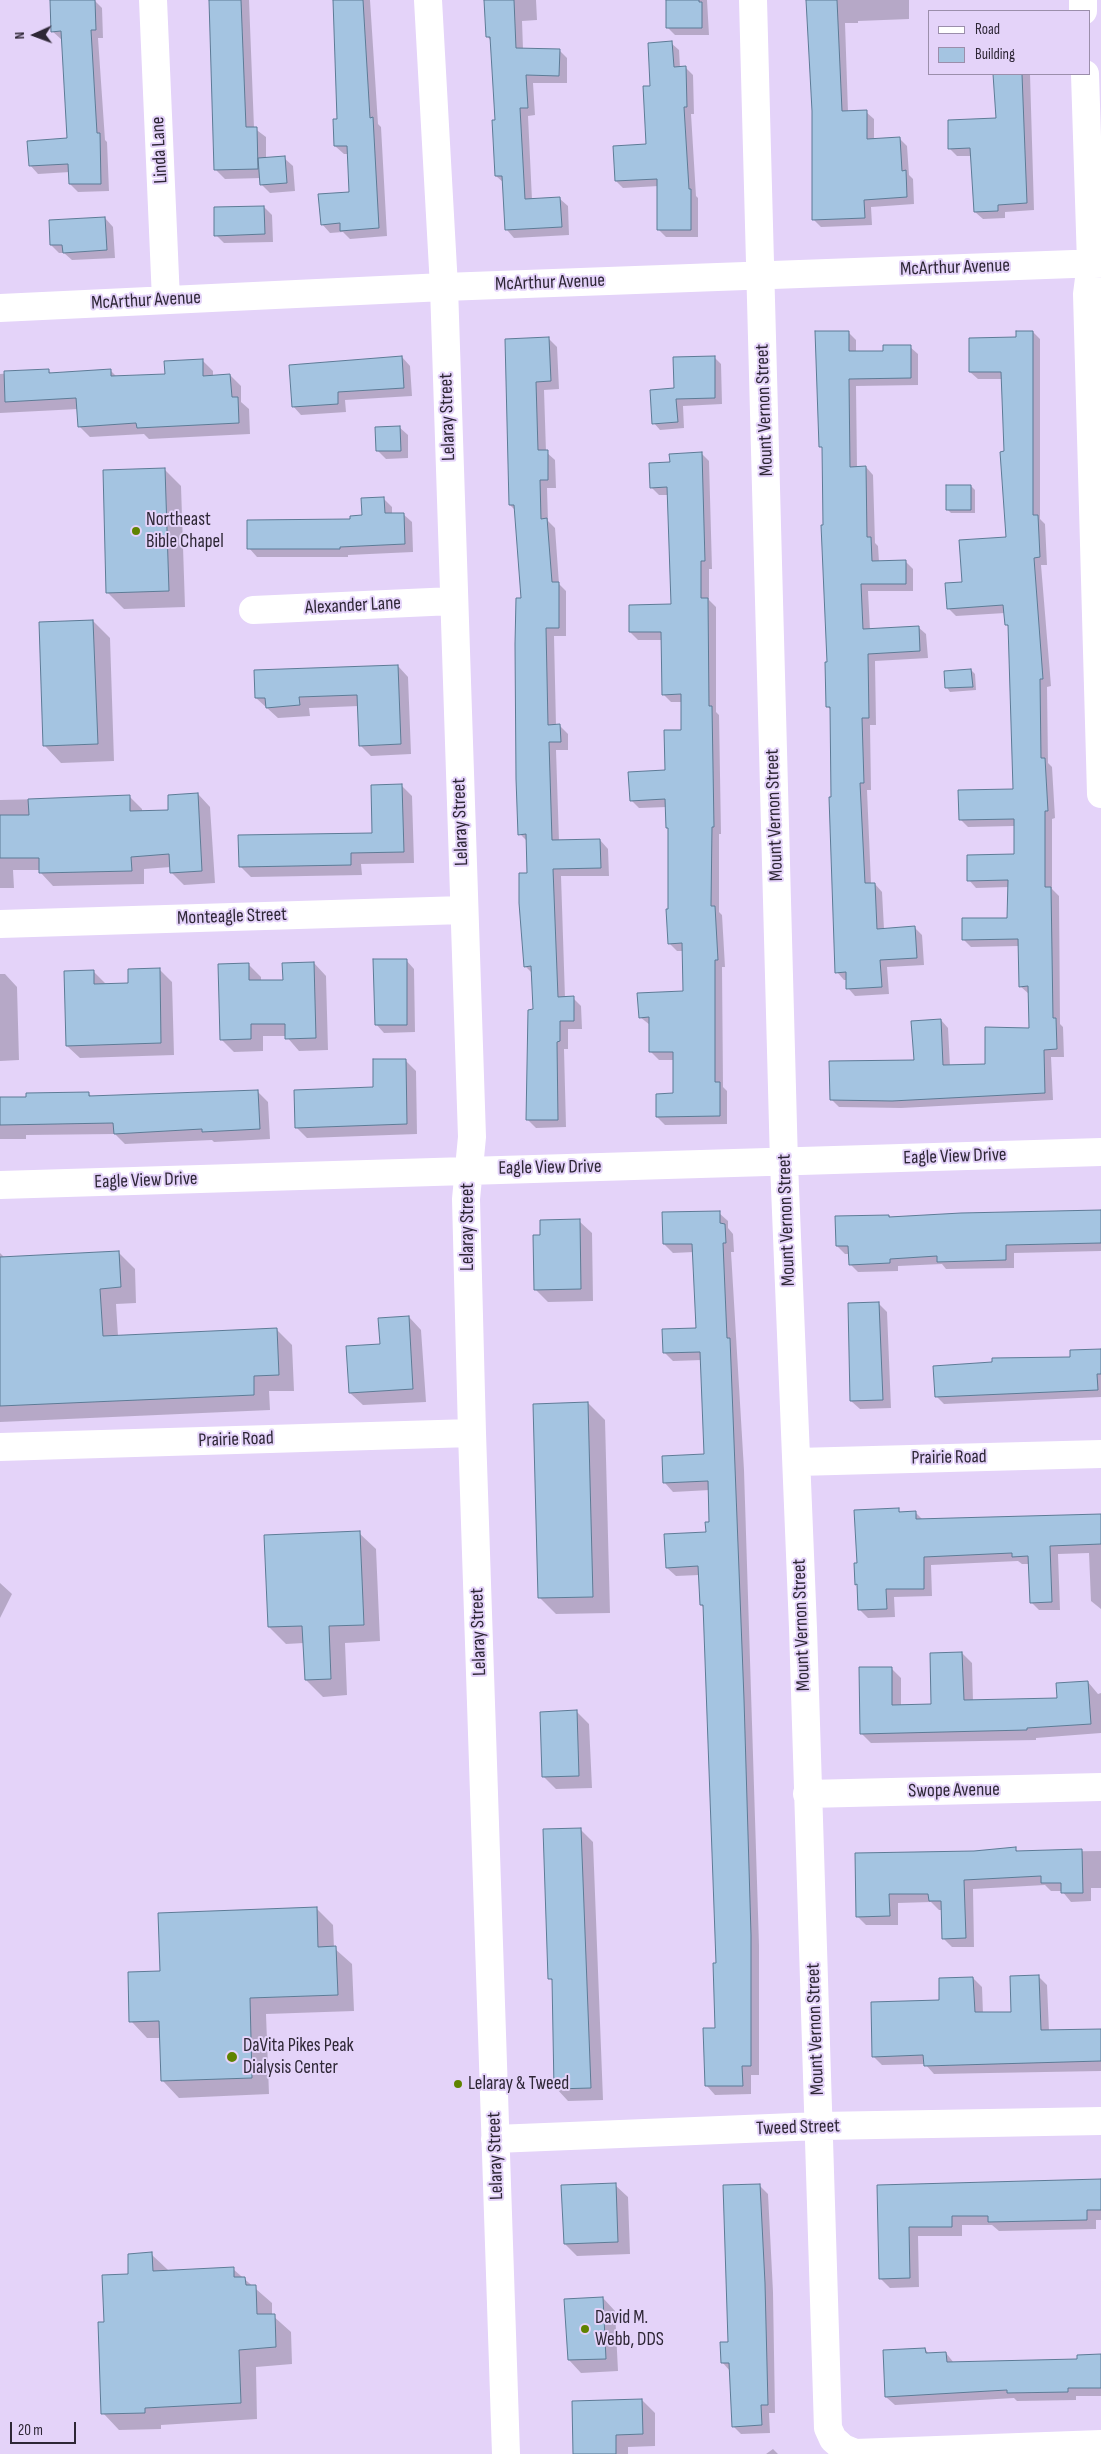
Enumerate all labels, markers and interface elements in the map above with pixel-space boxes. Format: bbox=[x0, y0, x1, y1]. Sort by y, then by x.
north arrow bbox=[10, 10, 60, 60]
legend bbox=[928, 10, 1091, 75]
text: Road bbox=[975, 20, 1000, 39]
text: N bbox=[11, 32, 28, 40]
text: Building bbox=[975, 45, 1015, 64]
street label: Linda Lane bbox=[147, 116, 173, 184]
street label: McArthur Avenue bbox=[900, 255, 1010, 281]
street label: McArthur Avenue bbox=[495, 270, 605, 296]
street label: McArthur Avenue bbox=[91, 287, 201, 315]
street label: Mount Vernon Street bbox=[751, 343, 779, 477]
street label: Lelaray Street bbox=[435, 373, 461, 461]
place label: Northeast Bible Chapel bbox=[146, 509, 224, 553]
marker: Northeast Bible Chapel bbox=[130, 525, 142, 537]
street label: Alexander Lane bbox=[305, 592, 401, 620]
street label: Mount Vernon Street bbox=[761, 748, 789, 882]
street label: Lelaray Street bbox=[448, 778, 474, 866]
street label: Monteagle Street bbox=[177, 904, 287, 930]
street label: Eagle View Drive bbox=[903, 1144, 1007, 1170]
street label: Mount Vernon Street bbox=[773, 1153, 801, 1287]
street label: Eagle View Drive bbox=[498, 1156, 602, 1180]
street label: Eagle View Drive bbox=[94, 1168, 198, 1194]
street label: Lelaray Street bbox=[457, 1183, 479, 1271]
street label: Prairie Road bbox=[198, 1427, 274, 1453]
street label: Prairie Road bbox=[911, 1446, 987, 1470]
street label: Mount Vernon Street bbox=[788, 1558, 816, 1692]
street label: Lelaray Street bbox=[466, 1588, 492, 1676]
street label: Swope Avenue bbox=[908, 1779, 1000, 1803]
street label: Mount Vernon Street bbox=[802, 1962, 830, 2096]
place label: DaVita Pikes Peak Dialysis Center bbox=[243, 2035, 354, 2079]
marker: DaVita Pikes Peak Dialysis Center bbox=[225, 2050, 239, 2064]
place label: Lelaray & Tweed bbox=[468, 2073, 569, 2095]
marker: Lelaray & Tweed bbox=[452, 2078, 464, 2090]
street label: Lelaray Street bbox=[483, 2112, 509, 2200]
street label: Tweed Street bbox=[756, 2115, 840, 2141]
place label: David M. Webb, DDS bbox=[595, 2307, 664, 2351]
marker: David M. Webb, DDS bbox=[579, 2323, 591, 2335]
scale bar bbox=[12, 2412, 79, 2444]
text: 20 m bbox=[18, 2421, 43, 2440]

